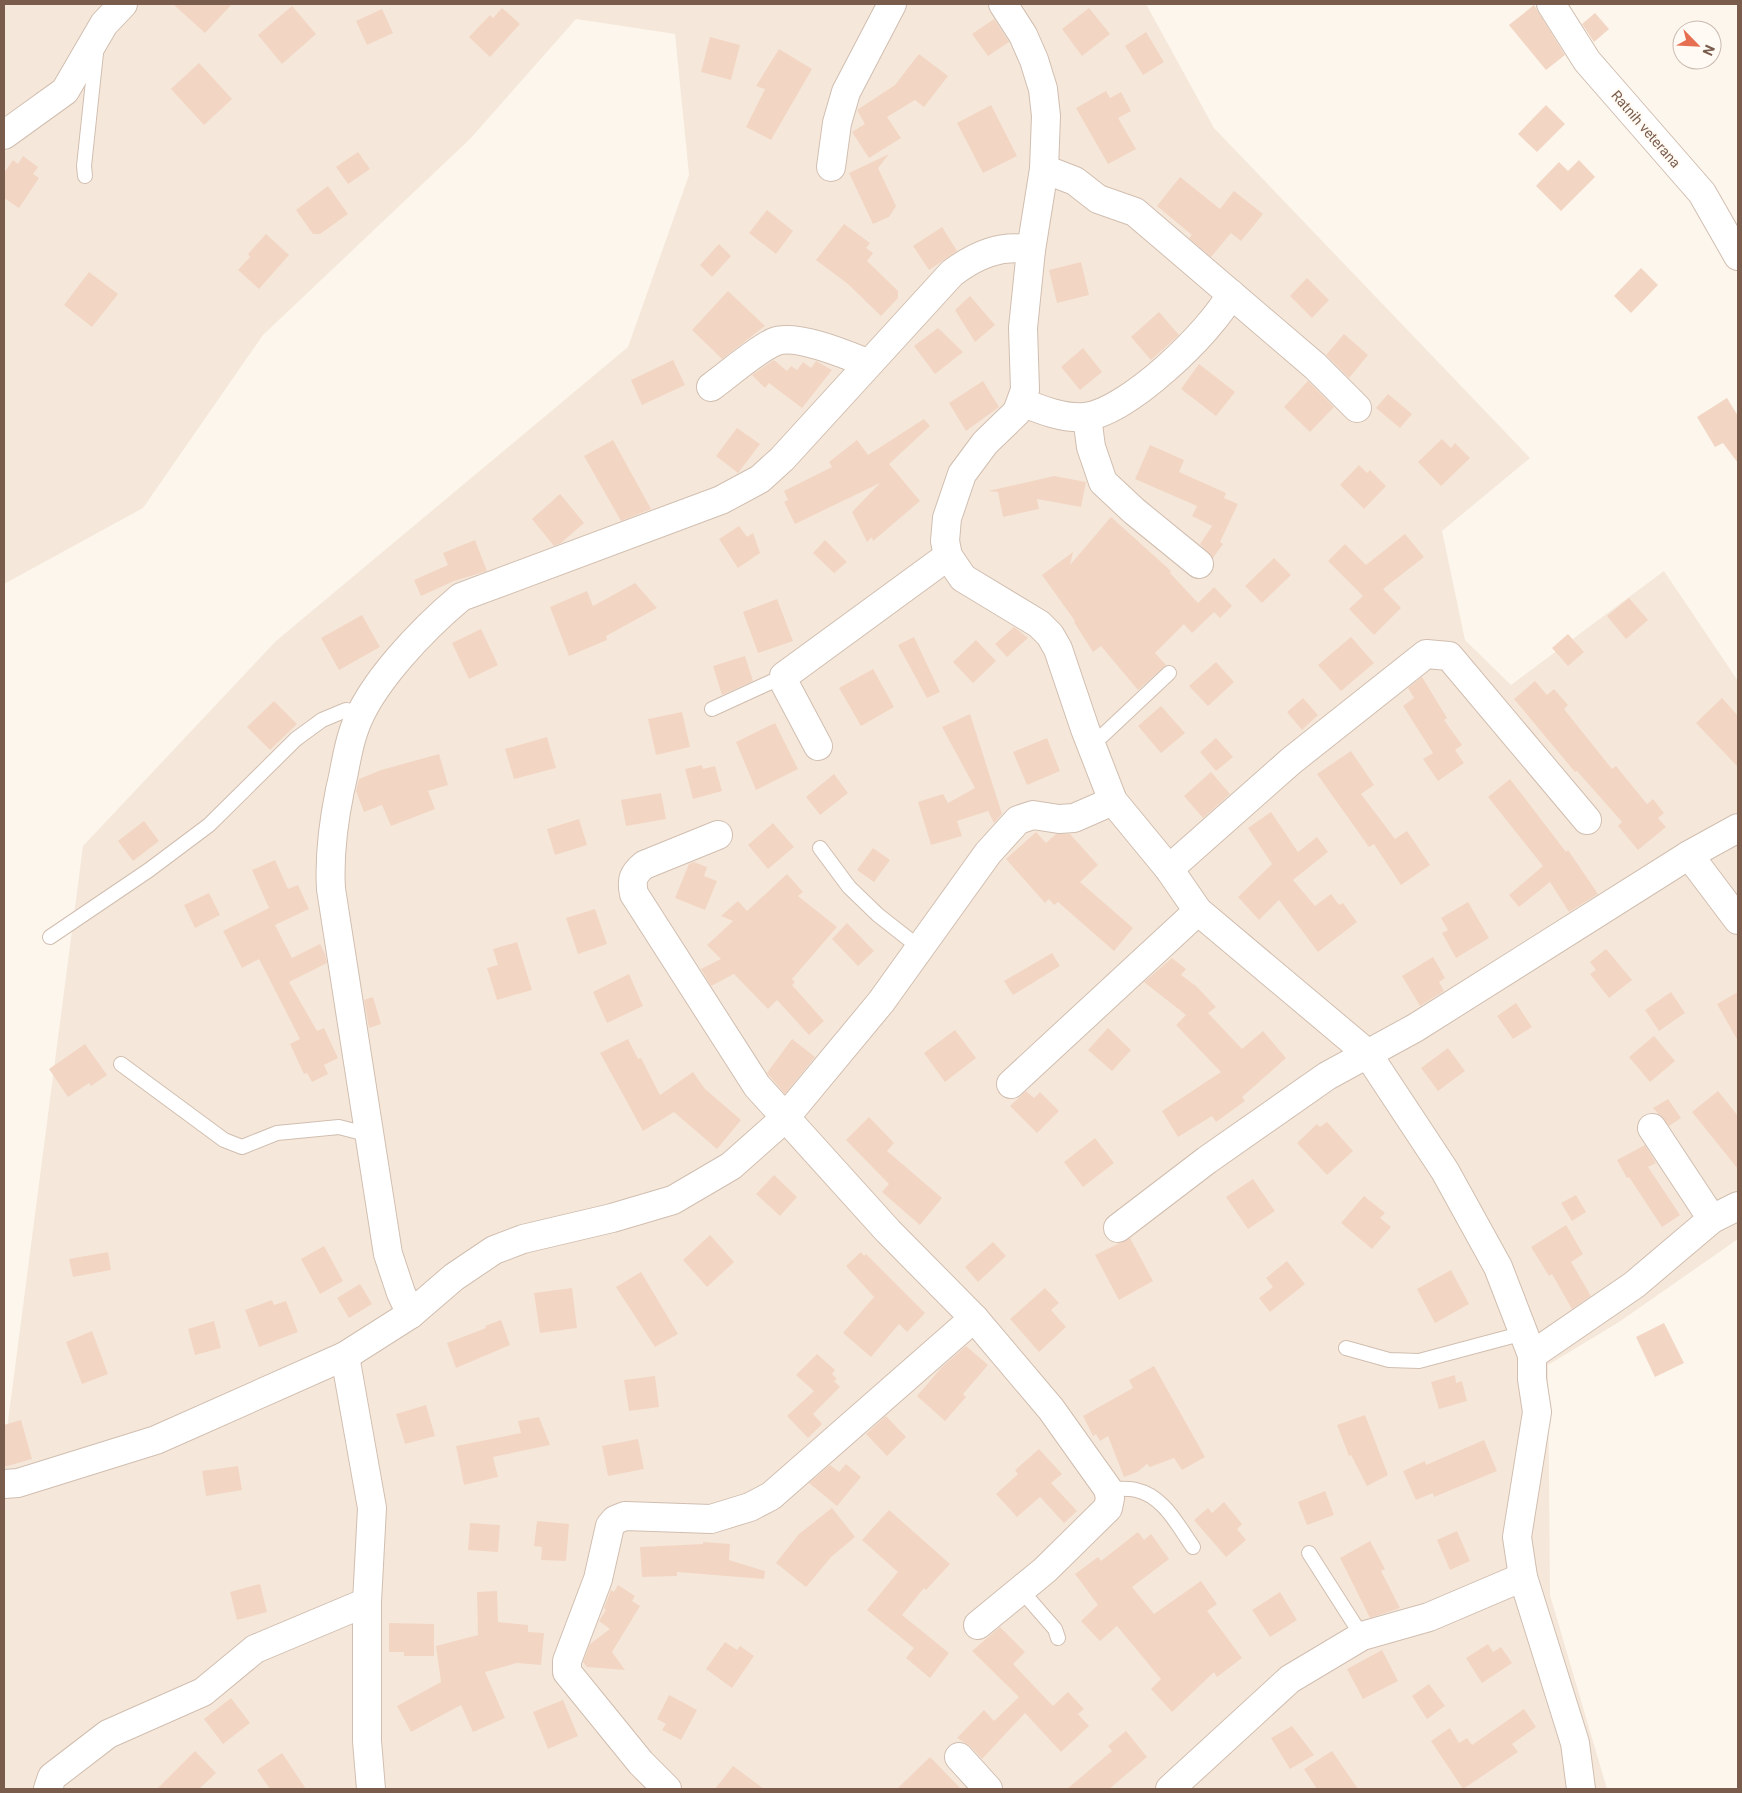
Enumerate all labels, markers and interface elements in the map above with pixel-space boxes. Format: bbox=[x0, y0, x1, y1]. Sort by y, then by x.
north arrow bbox=[1672, 20, 1722, 70]
text: N bbox=[1700, 43, 1718, 58]
street label: Ratnih veterana bbox=[1608, 87, 1684, 171]

